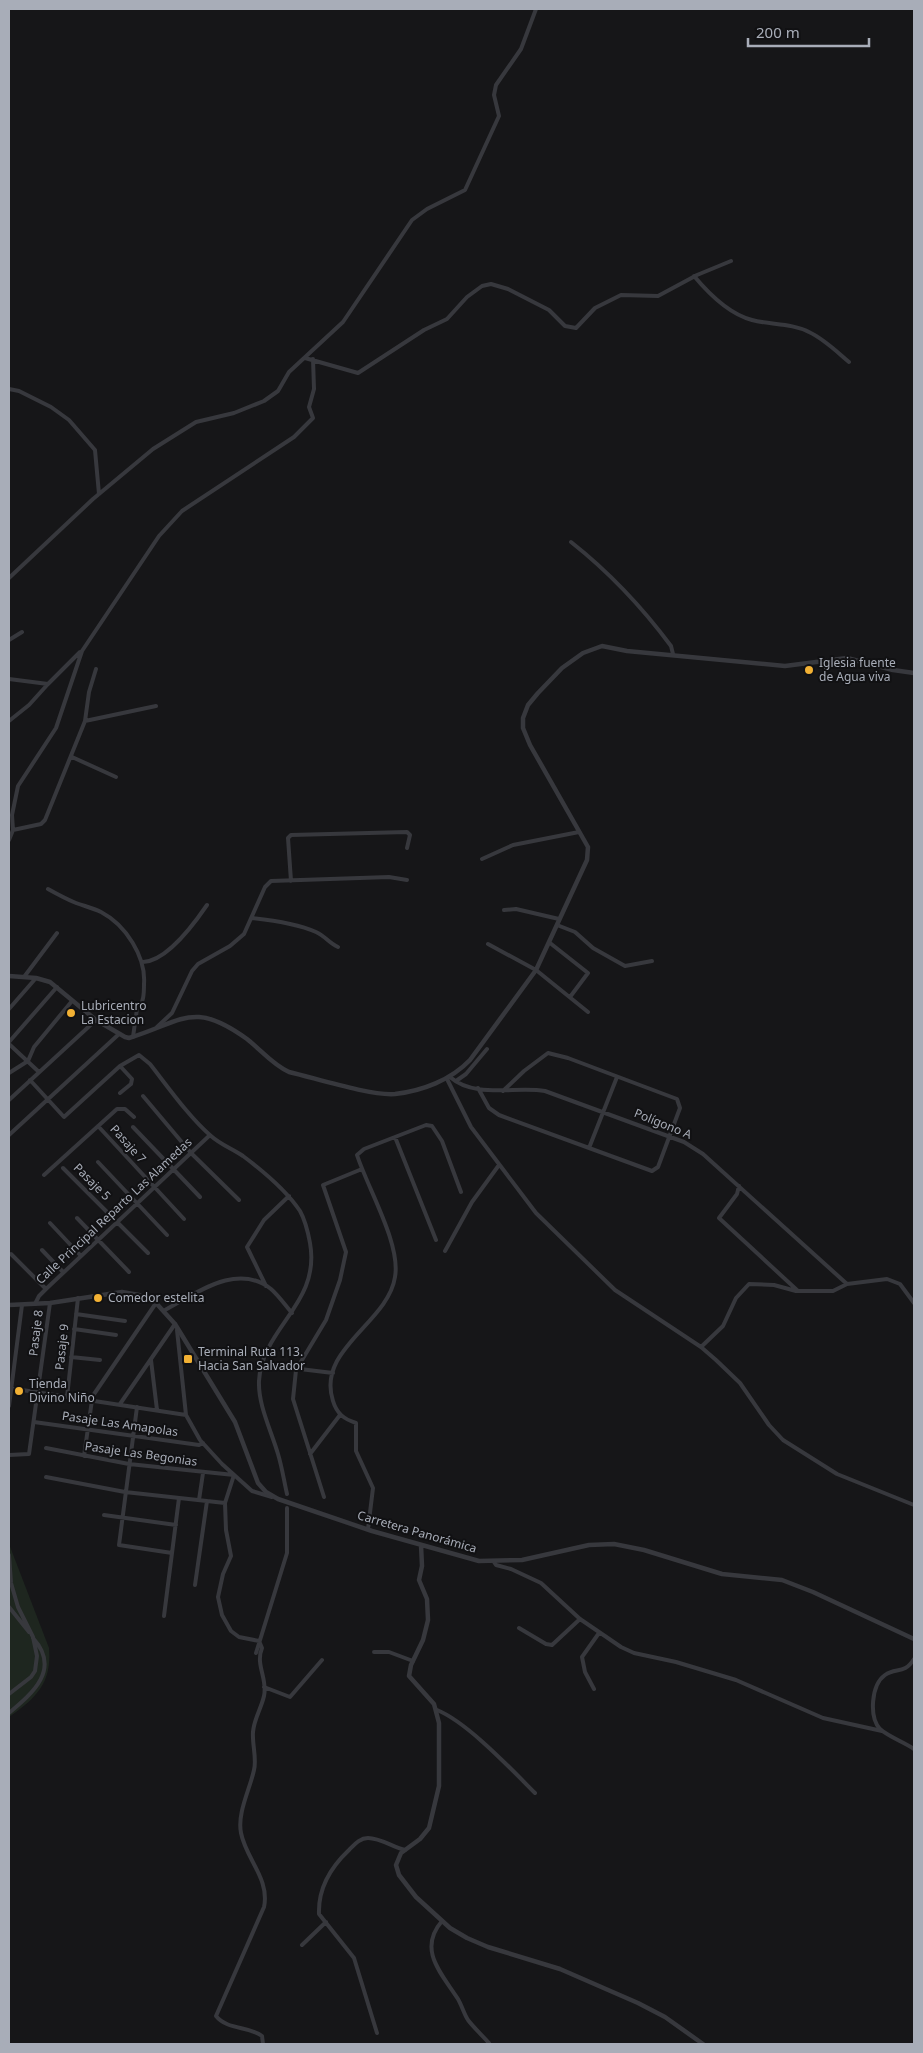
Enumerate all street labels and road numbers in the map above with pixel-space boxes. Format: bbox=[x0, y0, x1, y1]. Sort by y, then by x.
street label: Polígono A bbox=[632, 1104, 695, 1143]
street label: Pasaje 7 bbox=[107, 1121, 150, 1167]
street label: Calle Principal Reparto Las Alamedas bbox=[32, 1133, 196, 1288]
street label: Pasaje 5 bbox=[70, 1159, 115, 1204]
street label: Pasaje 8 bbox=[24, 1309, 47, 1357]
street label: Pasaje 9 bbox=[51, 1323, 72, 1371]
street label: Pasaje Las Amapolas bbox=[61, 1407, 180, 1440]
street label: Pasaje Las Begonias bbox=[84, 1437, 199, 1470]
street label: Carretera Panorámica bbox=[356, 1506, 479, 1557]

